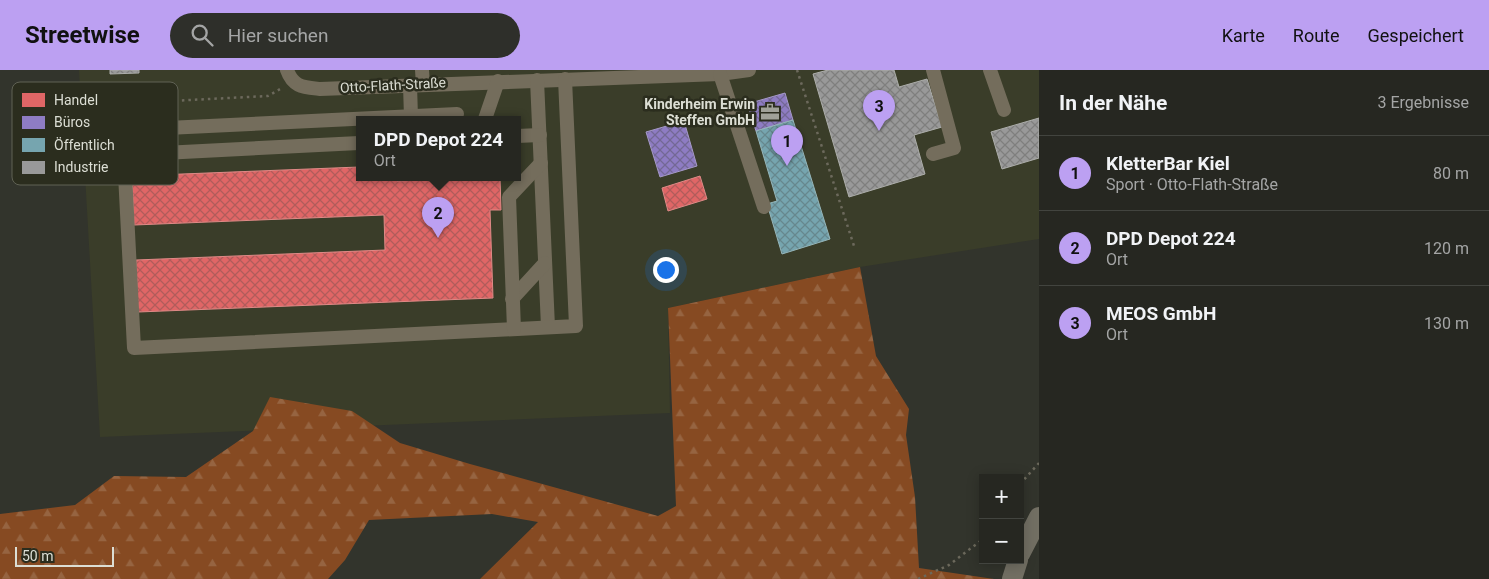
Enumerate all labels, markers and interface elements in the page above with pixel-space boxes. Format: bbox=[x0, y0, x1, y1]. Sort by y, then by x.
search box bbox=[170, 13, 520, 58]
text: Streetwise bbox=[25, 21, 140, 49]
icon: search bbox=[188, 21, 216, 49]
text: Hier suchen bbox=[228, 24, 328, 47]
text: Karte bbox=[1222, 25, 1265, 46]
text: Route bbox=[1293, 25, 1340, 46]
text: Gespeichert bbox=[1368, 25, 1464, 46]
street label: Otto-Flath-Straße bbox=[340, 74, 446, 96]
legend bbox=[12, 82, 178, 185]
pin: 3 bbox=[863, 90, 895, 131]
text: In der Nähe bbox=[1059, 91, 1167, 115]
text: Handel bbox=[54, 92, 98, 108]
text: 3 Ergebnisse bbox=[1377, 93, 1469, 112]
place label: Kinderheim Erwin Steffen GmbH bbox=[644, 96, 755, 128]
office icon: Kinderheim Erwin Steffen GmbH bbox=[759, 101, 781, 123]
text: Büros bbox=[54, 114, 90, 130]
popup bbox=[356, 116, 521, 181]
pin: 1 bbox=[771, 125, 803, 166]
text: DPD Depot 224 bbox=[374, 128, 503, 151]
text: Öffentlich bbox=[54, 137, 115, 153]
text: Ort bbox=[374, 151, 396, 170]
text: KletterBar Kiel bbox=[1106, 152, 1230, 175]
text: Industrie bbox=[54, 159, 109, 175]
text: 1 bbox=[1070, 164, 1080, 183]
text: 80 m bbox=[1433, 164, 1469, 183]
text: Sport · Otto-Flath-Straße bbox=[1106, 175, 1278, 194]
pin: 2 bbox=[422, 197, 454, 238]
text: DPD Depot 224 bbox=[1106, 227, 1236, 250]
text: 2 bbox=[1070, 239, 1080, 258]
text: 120 m bbox=[1424, 239, 1469, 258]
text: Ort bbox=[1106, 250, 1128, 269]
your location bbox=[653, 257, 679, 283]
text: MEOS GmbH bbox=[1106, 302, 1216, 325]
text: 3 bbox=[1070, 314, 1080, 333]
text: 130 m bbox=[1424, 314, 1469, 333]
text: Ort bbox=[1106, 325, 1128, 344]
map controls bbox=[979, 474, 1024, 564]
button: + bbox=[979, 474, 1024, 519]
button: − bbox=[979, 519, 1024, 564]
scale bar bbox=[15, 544, 114, 567]
text: 50 m bbox=[22, 548, 54, 564]

